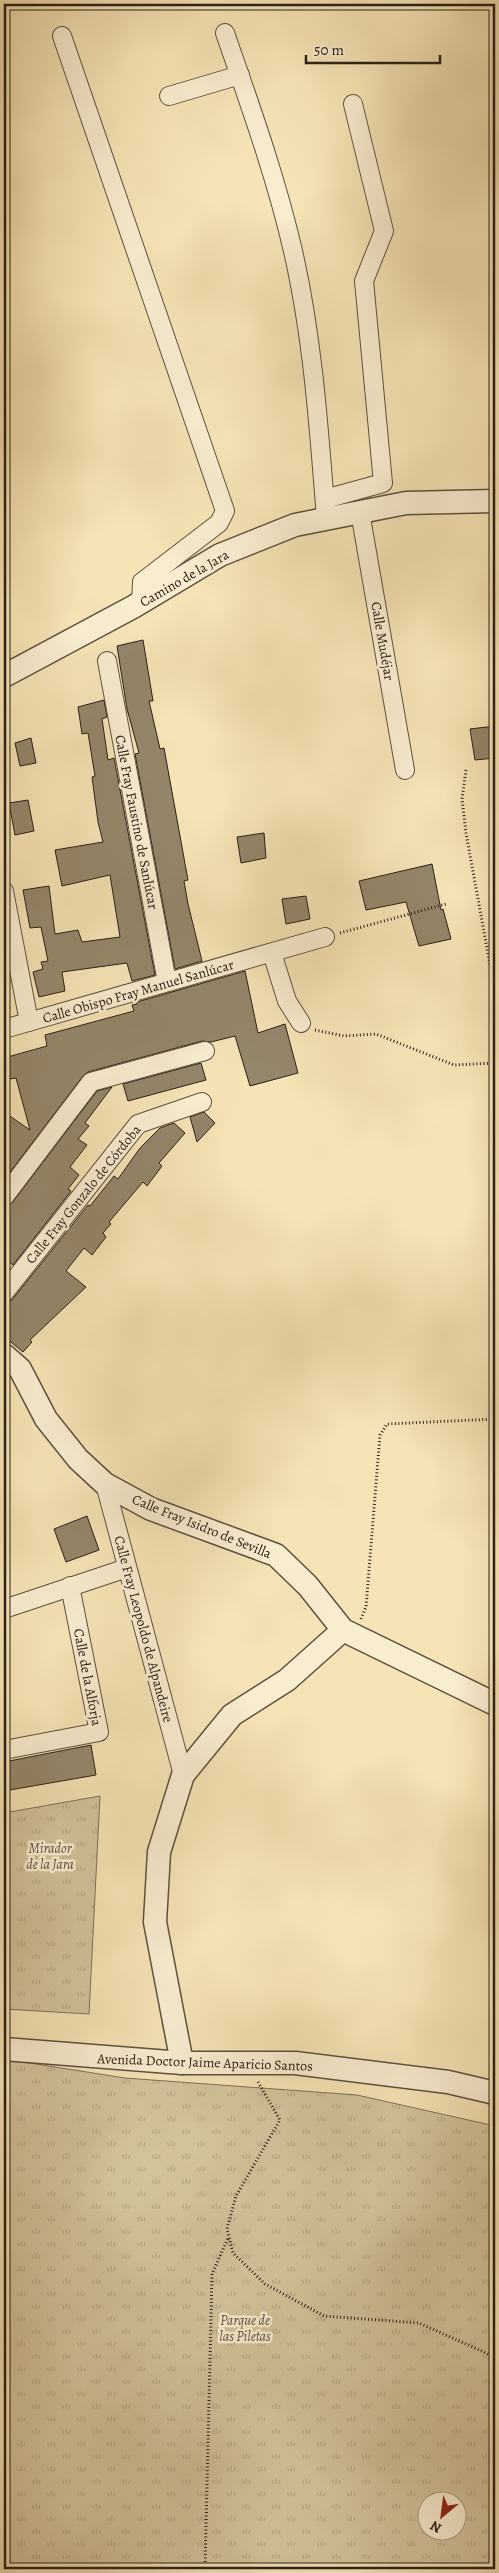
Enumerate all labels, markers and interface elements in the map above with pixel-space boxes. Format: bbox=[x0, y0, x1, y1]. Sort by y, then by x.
scale bar bbox=[306, 32, 440, 64]
text: 50 m bbox=[314, 40, 344, 60]
street label: Camino de la Jara bbox=[136, 545, 233, 612]
street label: Calle Mudéjar bbox=[366, 600, 399, 683]
street label: Calle Fray Faustino de Sanlúcar bbox=[110, 733, 163, 912]
street label: Calle Obispo Fray Manuel Sanlúcar bbox=[40, 955, 237, 1028]
street label: Calle Fray Gonzalo de Córdoba bbox=[21, 1120, 146, 1268]
street label: Calle Fray Isidro de Sevilla bbox=[129, 1490, 275, 1563]
street label: Calle Fray Leopoldo de Alpandeire bbox=[109, 1534, 178, 1725]
street label: Calle de la Alforja bbox=[69, 1627, 106, 1728]
park label: Mirador de la Jara bbox=[26, 1839, 74, 1874]
street label: Avenida Doctor Jaime Aparicio Santos bbox=[96, 2049, 313, 2076]
park label: Parque de las Piletas bbox=[219, 2311, 271, 2346]
north arrow bbox=[416, 2490, 466, 2540]
text: N bbox=[427, 2516, 445, 2538]

